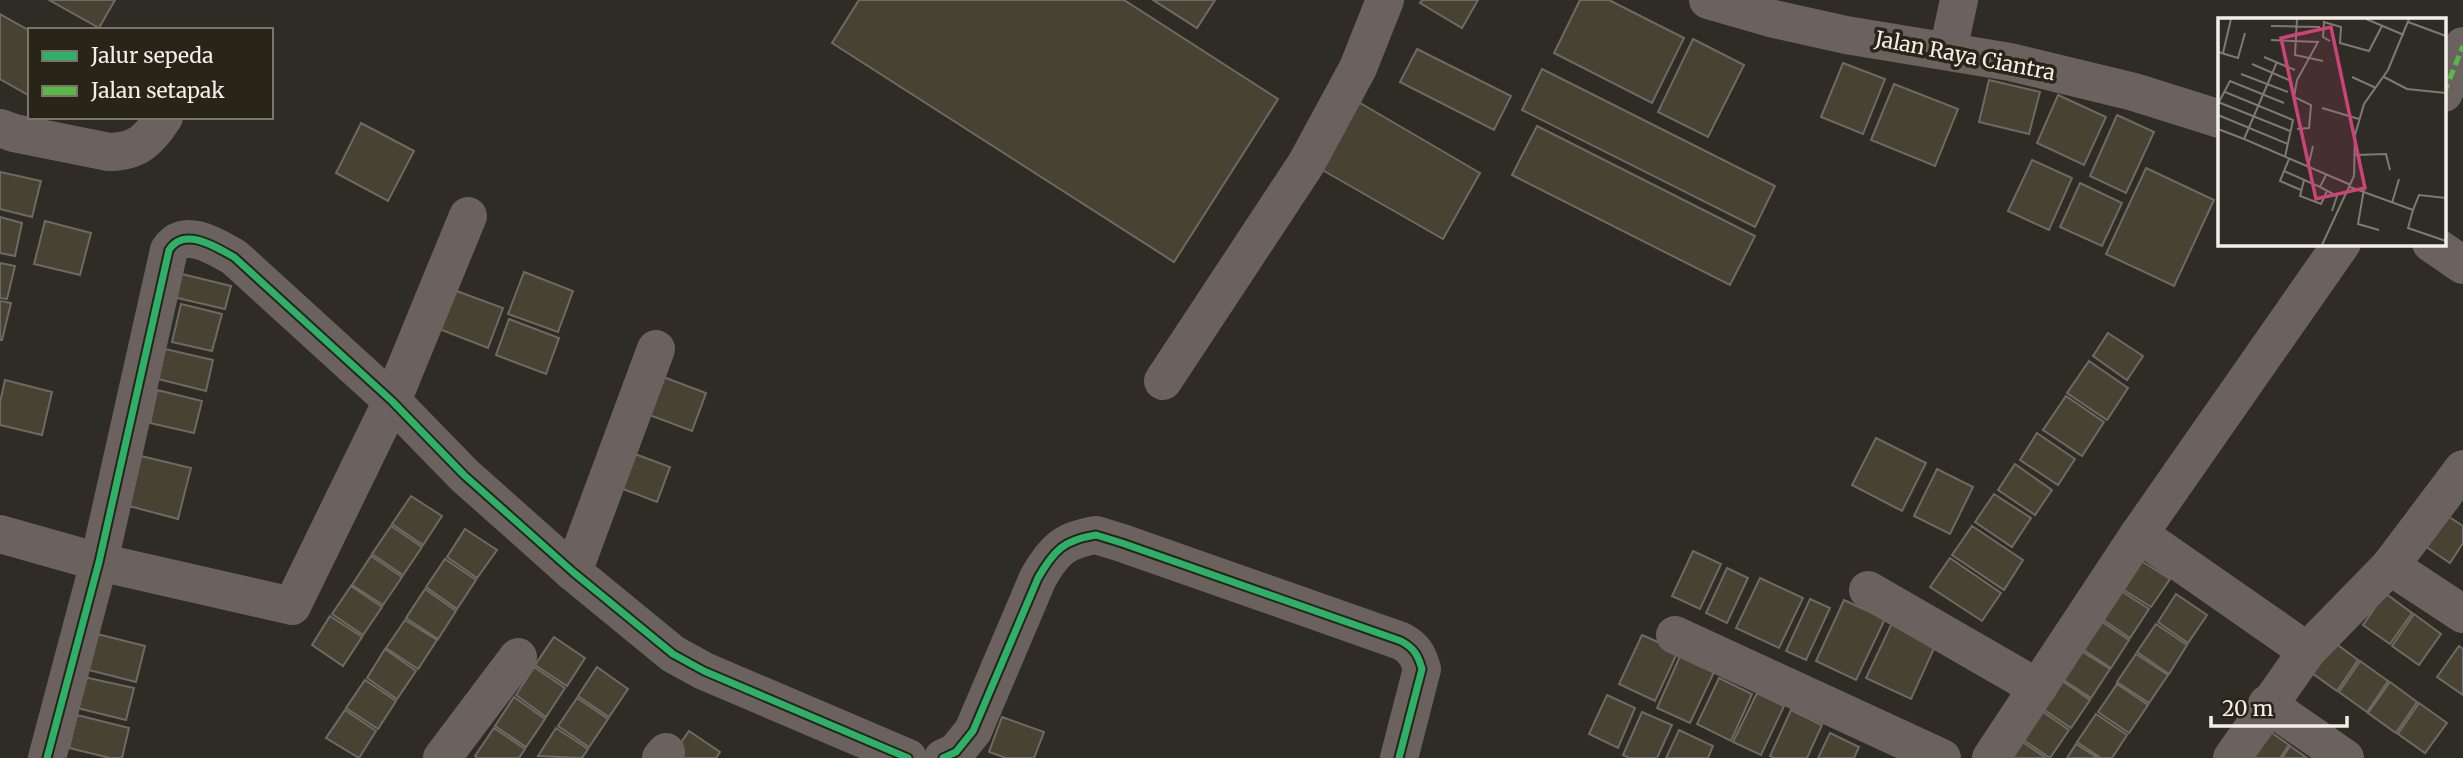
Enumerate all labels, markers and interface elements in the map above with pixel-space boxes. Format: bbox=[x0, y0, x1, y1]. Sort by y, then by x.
inset map bbox=[2218, 18, 2446, 245]
street label: Jalan Raya Ciantra bbox=[1872, 25, 2057, 86]
legend bbox=[28, 28, 273, 119]
text: Jalur sepeda bbox=[90, 42, 213, 69]
text: Jalan setapak bbox=[90, 77, 225, 104]
scale bar bbox=[2211, 684, 2348, 728]
text: 20 m bbox=[2222, 695, 2274, 722]

